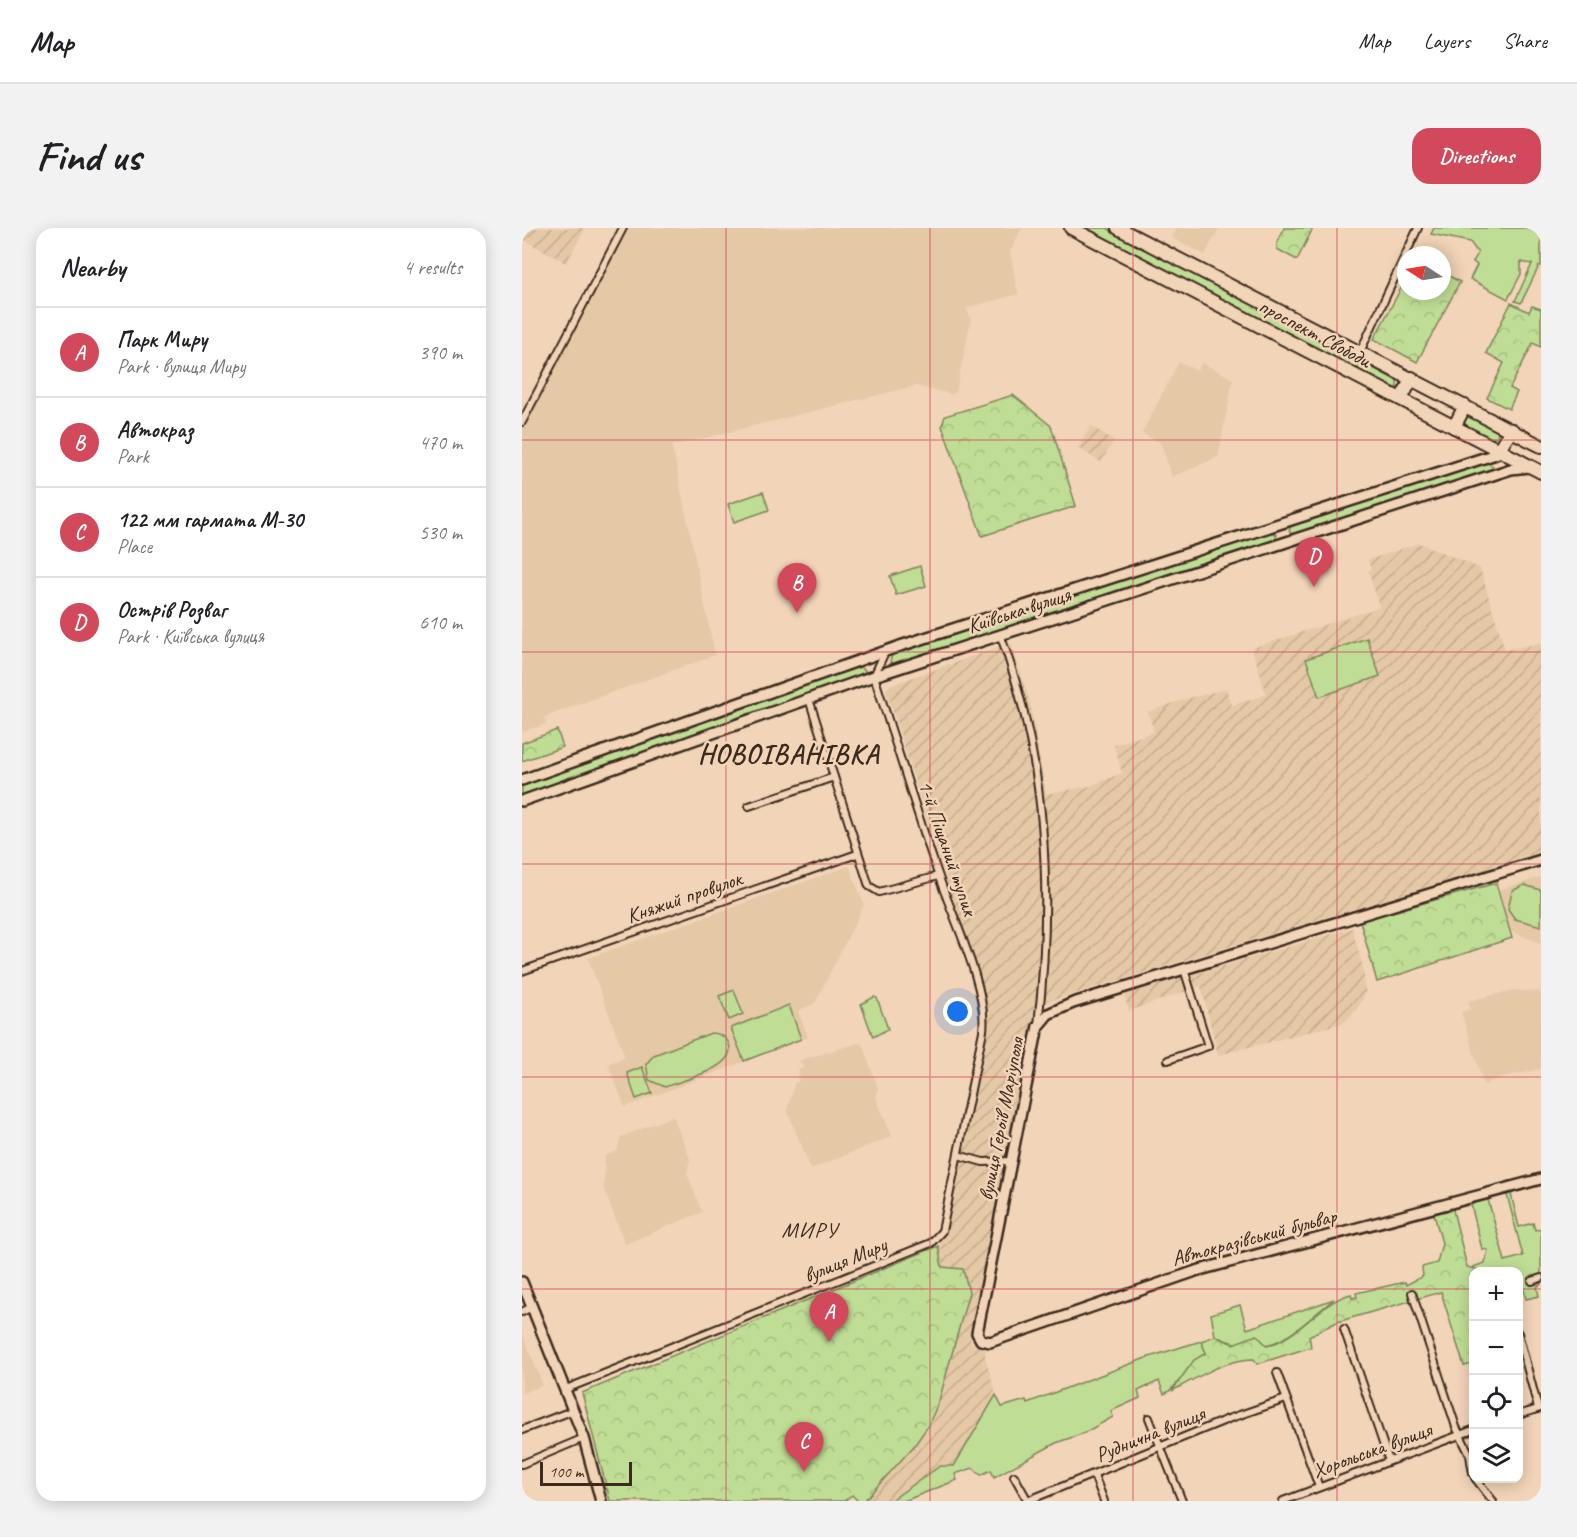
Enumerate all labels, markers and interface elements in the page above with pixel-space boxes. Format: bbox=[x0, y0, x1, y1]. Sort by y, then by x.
text: Map bbox=[30, 24, 73, 59]
text: Map bbox=[1358, 28, 1391, 54]
text: Layers bbox=[1424, 28, 1470, 54]
text: Share bbox=[1503, 28, 1547, 54]
button: Directions bbox=[1412, 128, 1541, 184]
text: Find us bbox=[36, 130, 141, 183]
north arrow bbox=[1397, 246, 1451, 300]
text: Nearby bbox=[60, 251, 125, 284]
text: 4 results bbox=[403, 255, 462, 280]
street label: проспект Свободи bbox=[1254, 292, 1377, 374]
text: Парк Миру bbox=[117, 326, 207, 354]
text: A bbox=[74, 340, 85, 365]
text: 390 m bbox=[419, 340, 462, 365]
text: Park · вулиця Миру bbox=[117, 354, 245, 379]
text: Автокраз bbox=[117, 416, 193, 444]
text: B bbox=[74, 430, 85, 455]
text: 470 m bbox=[419, 430, 462, 455]
text: Park bbox=[117, 444, 149, 469]
text: 122 мм гармата М-30 bbox=[117, 506, 303, 534]
text: C bbox=[75, 520, 84, 545]
text: 530 m bbox=[419, 520, 462, 545]
text: Place bbox=[117, 534, 152, 559]
pin: D bbox=[1294, 538, 1334, 587]
pin: B bbox=[778, 564, 816, 613]
street label: Київська вулиця bbox=[964, 581, 1075, 639]
text: Острів Розваг bbox=[117, 596, 226, 624]
text: D bbox=[74, 610, 85, 635]
text: 610 m bbox=[419, 610, 462, 635]
text: Park · Київська вулиця bbox=[117, 624, 264, 649]
district label: НОВОІВАНІВКА bbox=[698, 737, 881, 771]
street label: 1-й Піщаний тупик bbox=[913, 777, 984, 921]
street label: Княжий провулок bbox=[623, 864, 747, 929]
your location bbox=[943, 997, 972, 1026]
street label: вулиця Героїв Маріуполя bbox=[972, 1034, 1030, 1203]
street label: Автокразівський бульвар bbox=[1169, 1202, 1340, 1271]
district label: МИРУ bbox=[782, 1216, 841, 1244]
street label: вулиця Миру bbox=[800, 1231, 892, 1288]
map controls bbox=[1469, 1267, 1523, 1483]
button: + bbox=[1469, 1267, 1523, 1321]
pin: A bbox=[810, 1292, 848, 1342]
button: − bbox=[1469, 1321, 1523, 1375]
button: locate bbox=[1469, 1375, 1523, 1429]
street label: Руднична вулиця bbox=[1091, 1400, 1210, 1468]
street label: Хорольська вулиця bbox=[1309, 1416, 1437, 1484]
pin: C bbox=[784, 1422, 824, 1472]
button: layers bbox=[1469, 1429, 1523, 1483]
scale bar bbox=[540, 1459, 632, 1486]
text: 100 m bbox=[549, 1462, 583, 1482]

